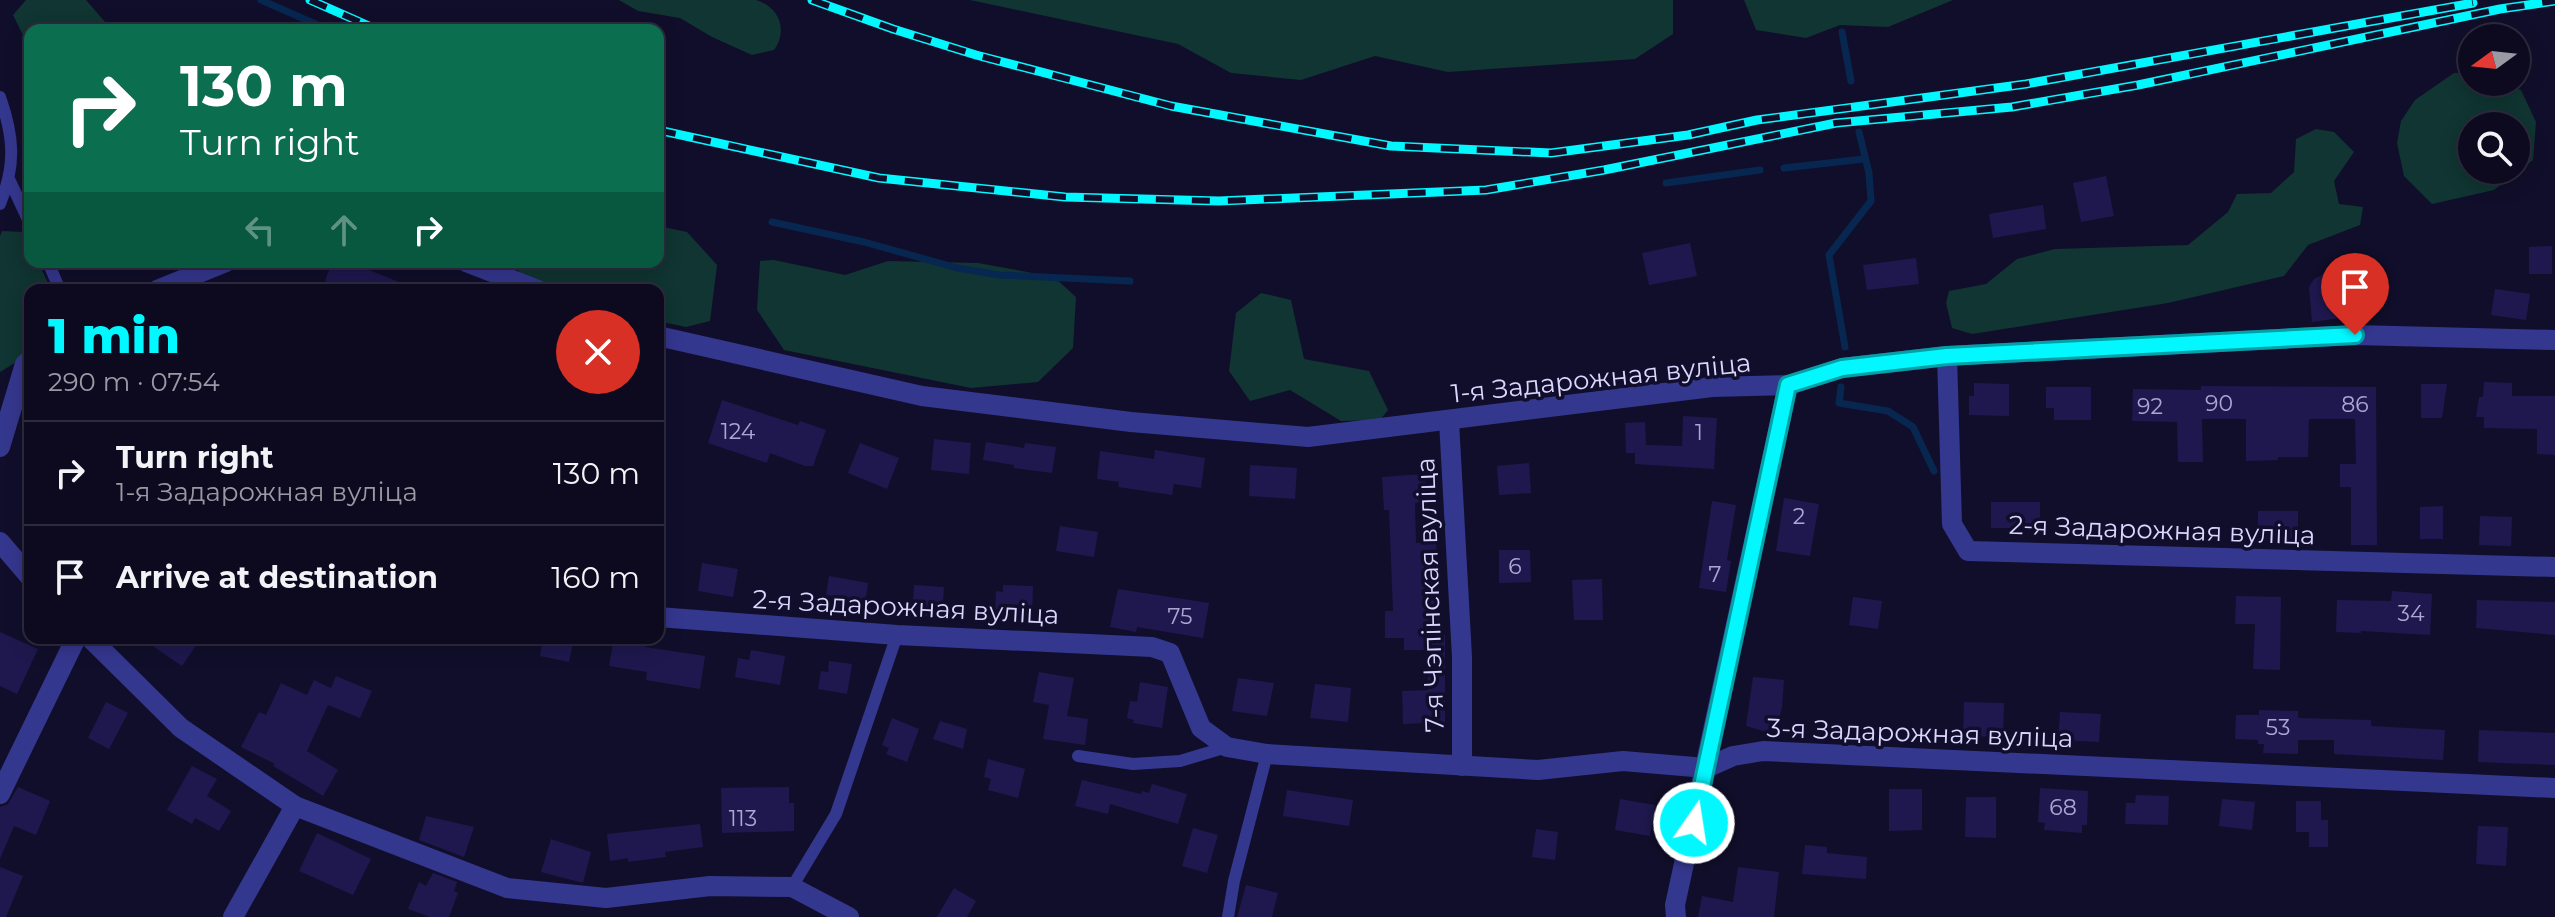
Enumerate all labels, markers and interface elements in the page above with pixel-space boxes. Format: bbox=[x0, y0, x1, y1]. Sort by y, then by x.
north arrow bbox=[2458, 24, 2530, 96]
map controls bbox=[2458, 24, 2530, 184]
text: 130 m bbox=[180, 52, 348, 120]
icon: right bbox=[48, 56, 152, 160]
button: search bbox=[2458, 112, 2530, 184]
text: Turn right bbox=[180, 120, 360, 164]
icon: left bbox=[238, 208, 282, 252]
icon: ahead bbox=[322, 208, 366, 252]
icon: right bbox=[406, 208, 450, 252]
pin bbox=[2321, 253, 2389, 335]
icon: arrive bbox=[2333, 265, 2377, 309]
text: 1 min bbox=[48, 307, 180, 365]
button: close bbox=[556, 310, 640, 394]
street label: 1-я Задарожная вуліца bbox=[1449, 346, 1753, 410]
text: 290 m · 07:54 bbox=[48, 366, 220, 398]
house number: 90 bbox=[2205, 390, 2233, 417]
house number: 86 bbox=[2341, 391, 2369, 418]
house number: 92 bbox=[2137, 393, 2163, 420]
house number: 124 bbox=[721, 418, 756, 445]
house number: 1 bbox=[1695, 419, 1703, 446]
text: Turn right bbox=[116, 439, 273, 476]
icon: right bbox=[48, 451, 92, 495]
text: 130 m bbox=[553, 455, 640, 492]
street label: 7-я Чэпінская вуліца bbox=[1409, 457, 1451, 733]
text: 1-я Задарожная вуліца bbox=[116, 476, 418, 508]
house number: 2 bbox=[1793, 503, 1805, 530]
street label: 2-я Задарожная вуліца bbox=[2008, 509, 2316, 551]
house number: 6 bbox=[1508, 553, 1522, 580]
icon: arrive bbox=[48, 555, 92, 599]
text: Arrive at destination bbox=[116, 559, 438, 596]
text: 160 m bbox=[551, 559, 640, 596]
house number: 7 bbox=[1709, 561, 1722, 588]
street label: 2-я Задарожная вуліца bbox=[752, 583, 1060, 631]
house number: 34 bbox=[2398, 600, 2425, 627]
house number: 75 bbox=[1168, 603, 1193, 630]
street label: 3-я Задарожная вуліца bbox=[1766, 712, 2074, 754]
house number: 53 bbox=[2266, 714, 2290, 741]
position arrow bbox=[1652, 781, 1736, 865]
house number: 68 bbox=[2049, 794, 2077, 821]
house number: 113 bbox=[729, 805, 757, 832]

